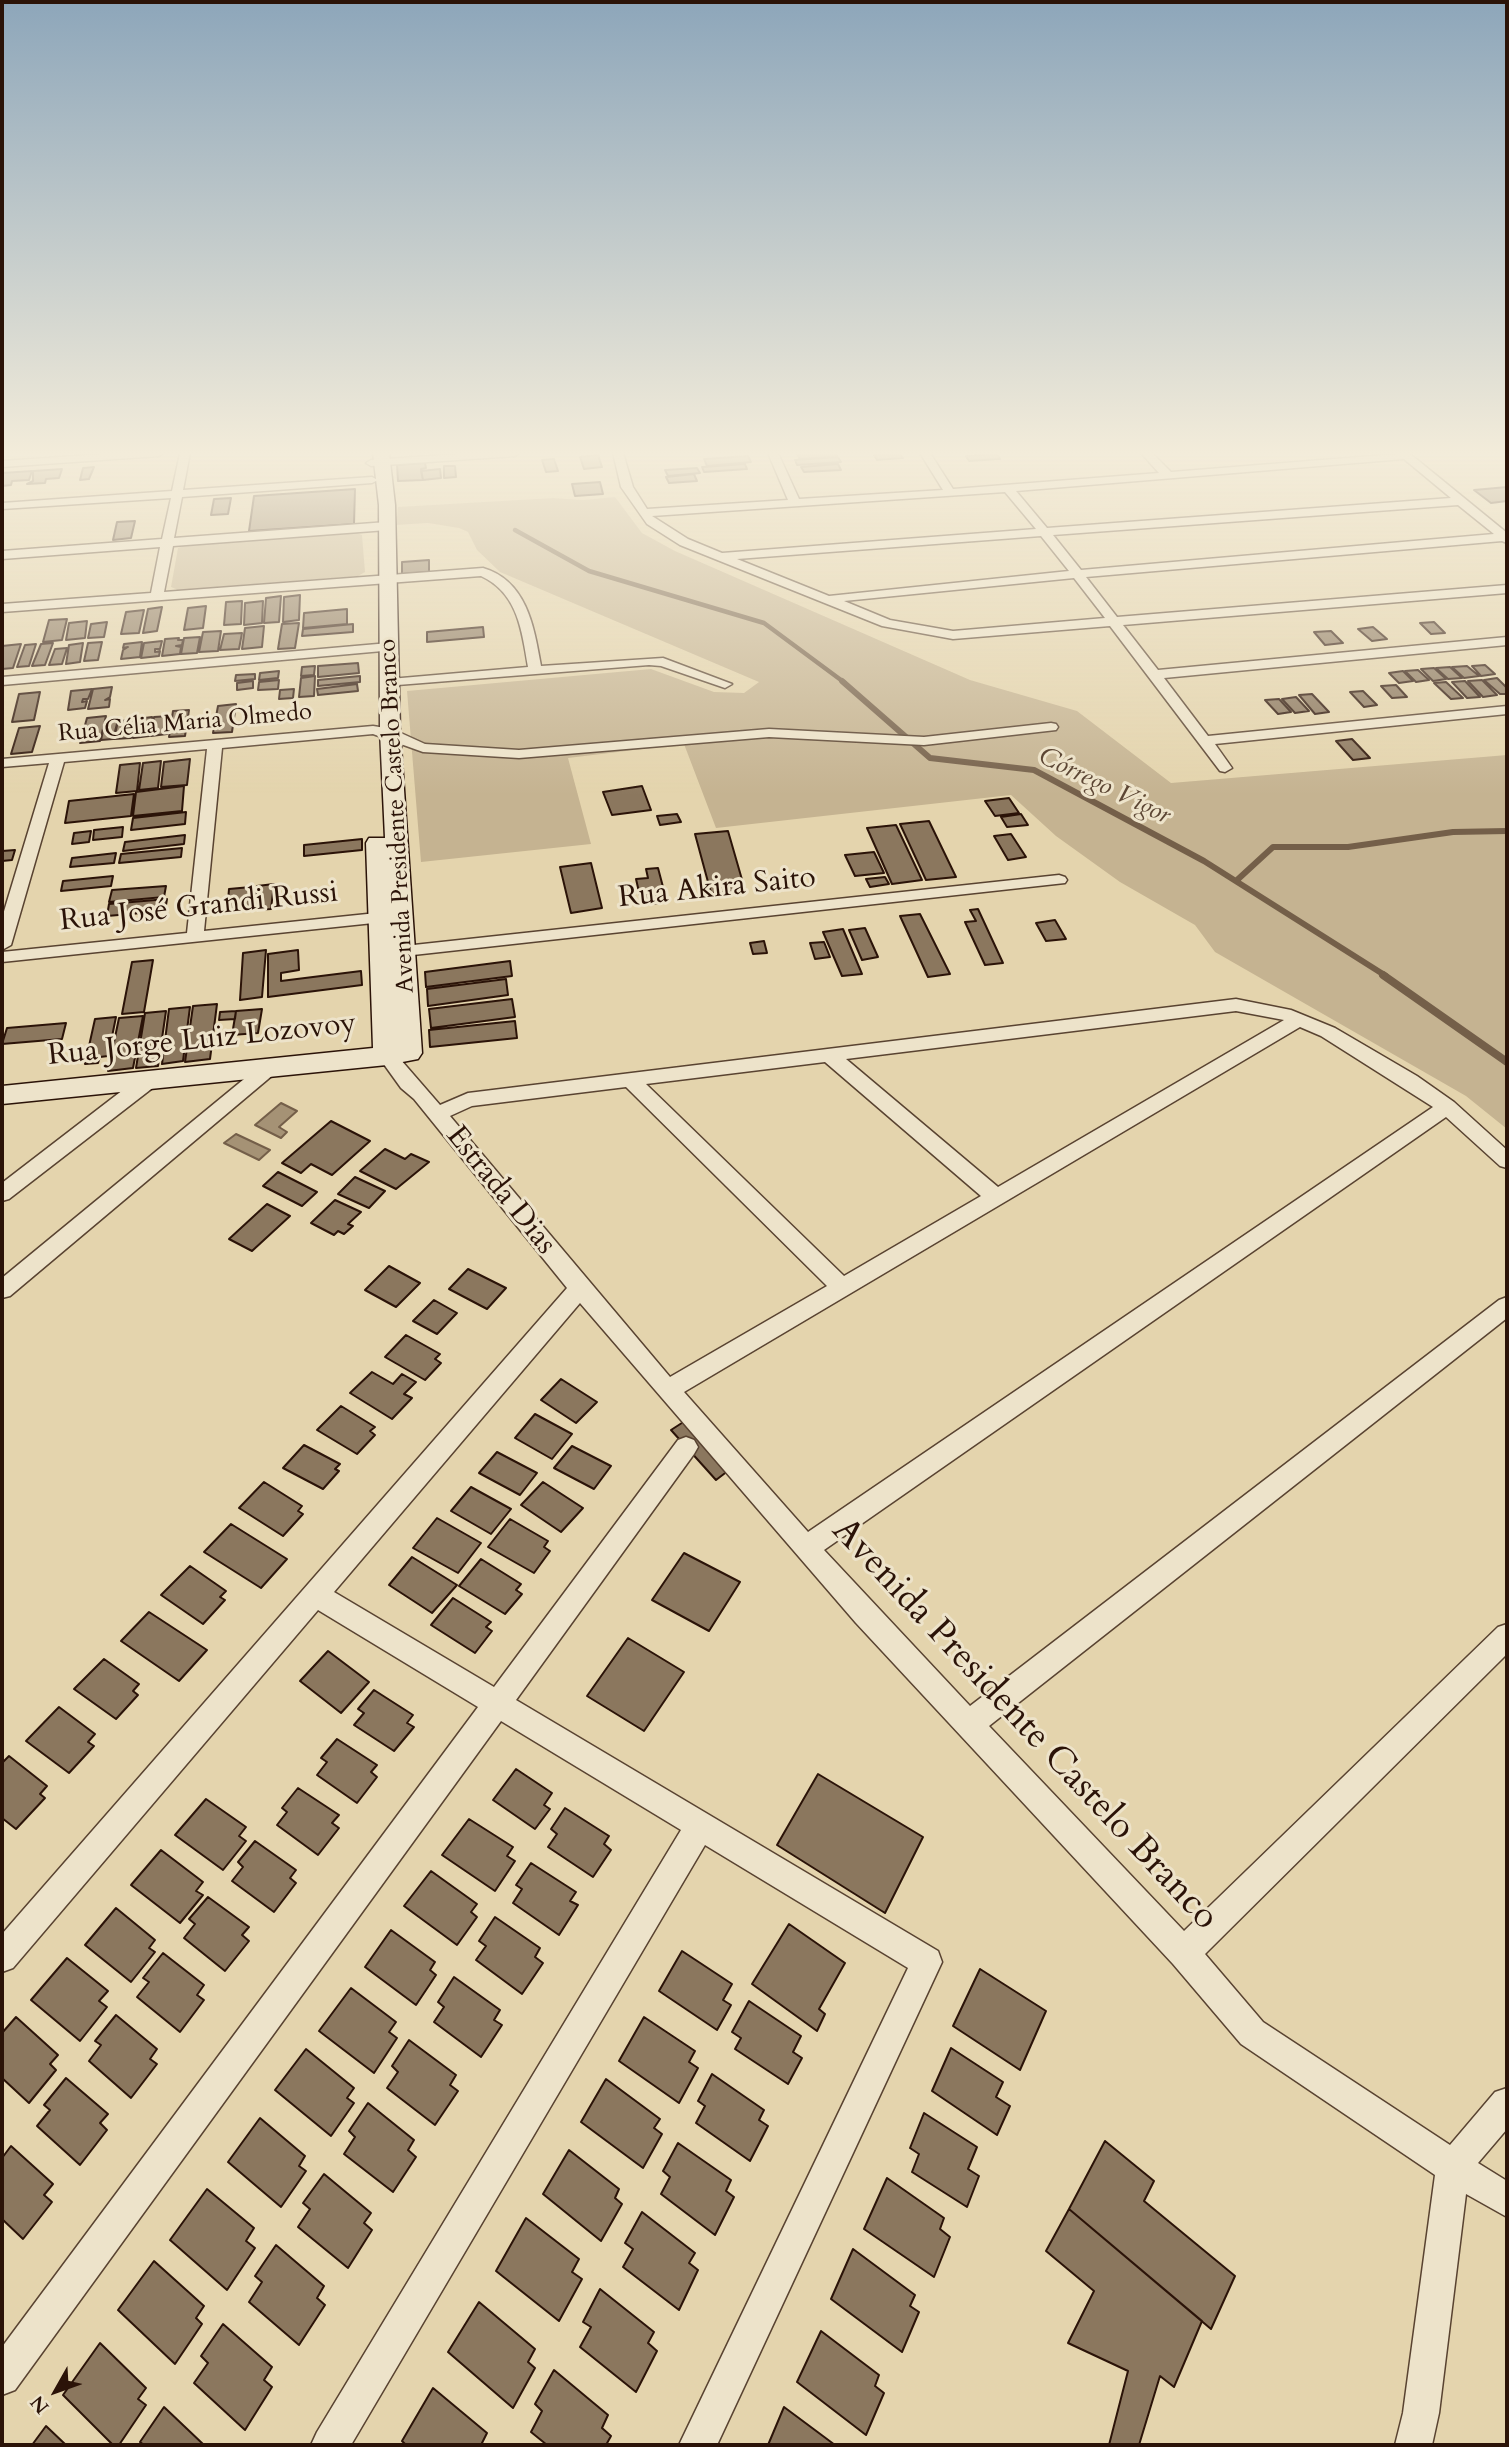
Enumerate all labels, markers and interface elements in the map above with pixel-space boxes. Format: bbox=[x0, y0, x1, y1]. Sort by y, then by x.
street label: Avenida Presidente Castelo Branco bbox=[374, 638, 422, 994]
street label: Rua Célia Maria Olmedo bbox=[57, 699, 313, 749]
water label: Córrego Vigor bbox=[1033, 742, 1175, 832]
street label: Rua Akira Saito bbox=[617, 861, 817, 917]
street label: Rua José Grandi Russi bbox=[58, 876, 340, 940]
street label: Rua Jorge Luiz Lozovoy bbox=[46, 1007, 358, 1075]
street label: Estrada Dias bbox=[437, 1120, 563, 1262]
street label: Avenida Presidente Castelo Branco bbox=[821, 1510, 1227, 1940]
north arrow bbox=[21, 2356, 91, 2426]
text: N bbox=[25, 2390, 55, 2419]

